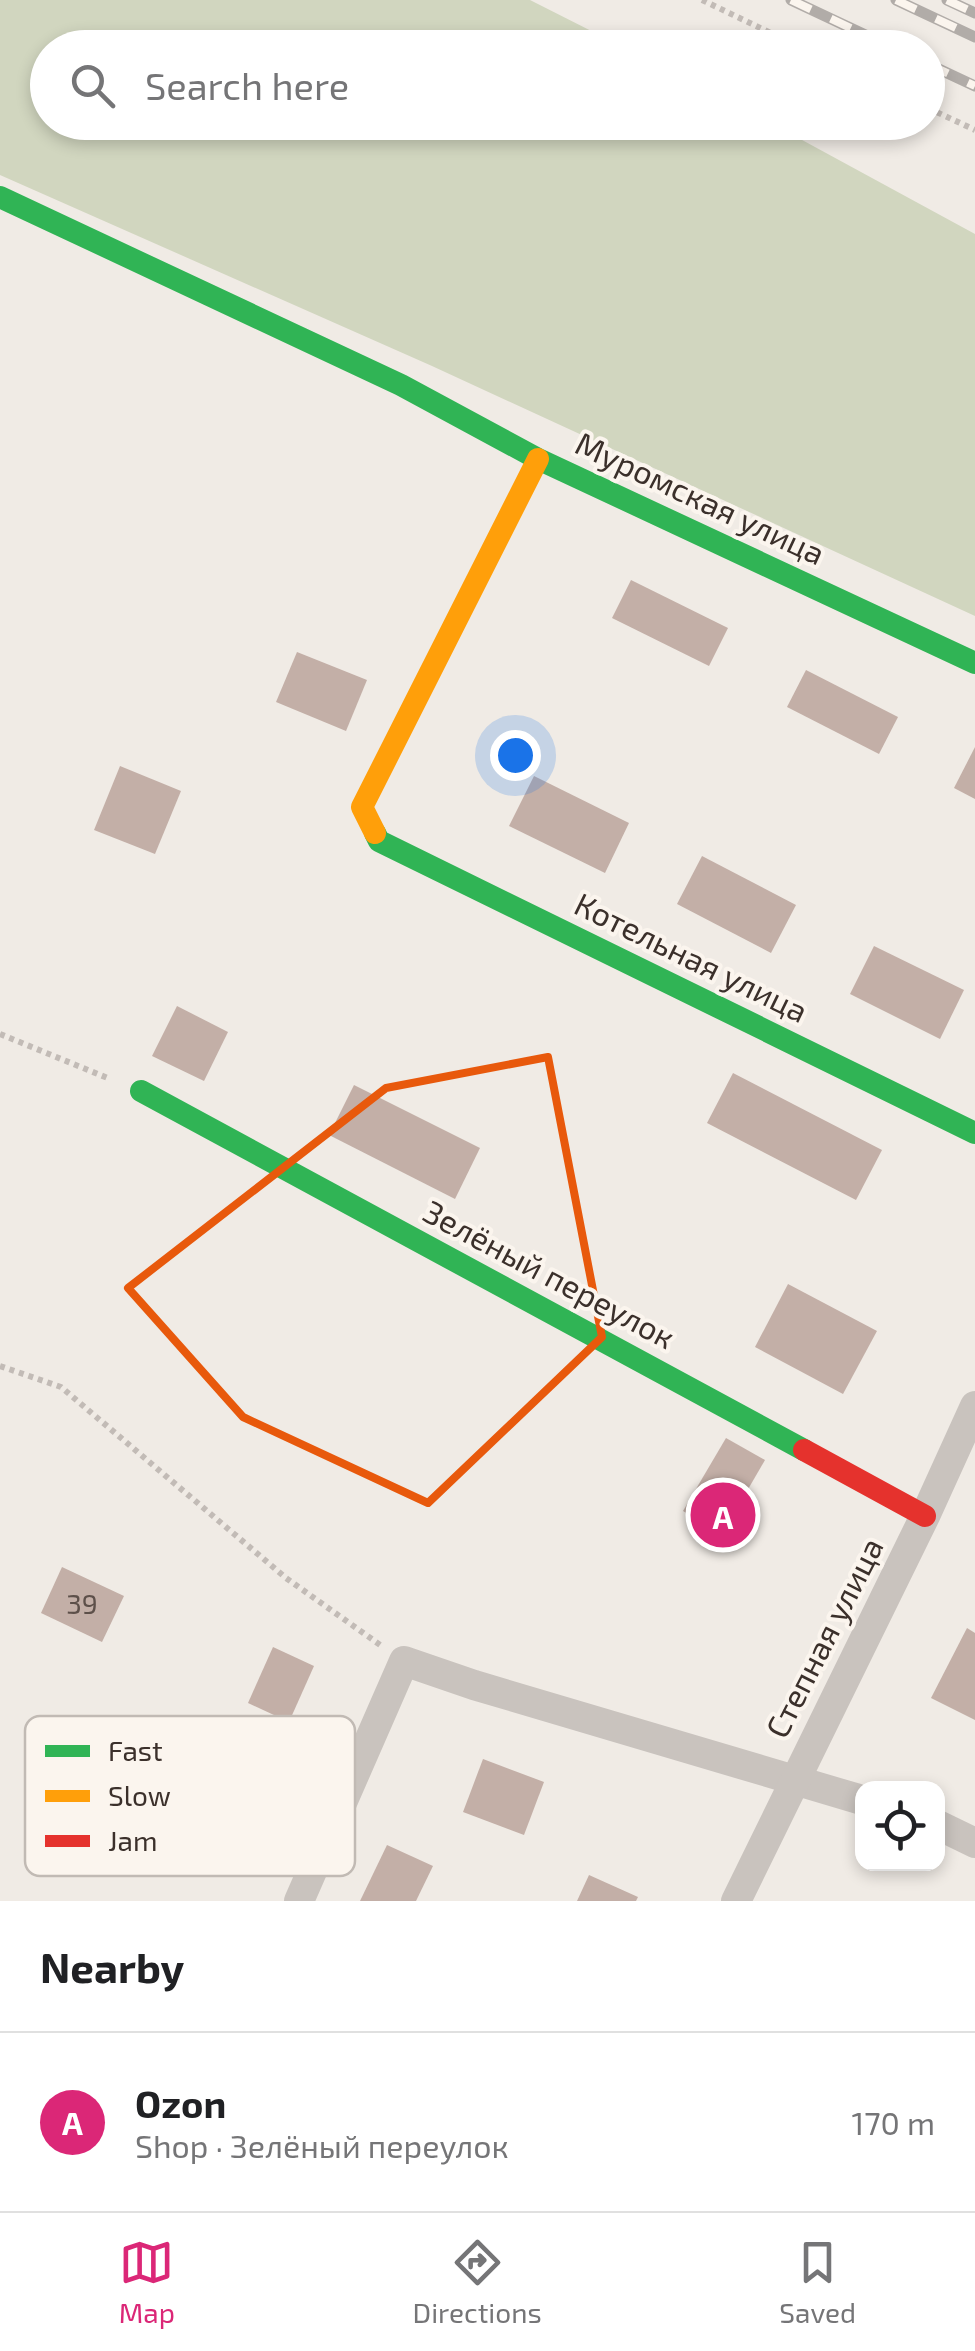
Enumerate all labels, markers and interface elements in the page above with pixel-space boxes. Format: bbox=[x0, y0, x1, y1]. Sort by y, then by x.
search box bbox=[30, 30, 945, 140]
icon: search bbox=[65, 58, 120, 113]
text: Search here bbox=[145, 62, 349, 108]
street label: Муромская улица bbox=[570, 423, 831, 572]
your location bbox=[490, 730, 541, 781]
street label: Котельная улица bbox=[569, 883, 815, 1030]
street label: Зелёный переулок bbox=[418, 1191, 682, 1356]
pin: A bbox=[690, 1478, 756, 1552]
street label: Степная улица bbox=[756, 1531, 891, 1744]
house number: 39 bbox=[66, 1586, 98, 1620]
legend bbox=[25, 1716, 355, 1876]
text: Fast bbox=[108, 1733, 163, 1767]
text: Slow bbox=[108, 1778, 171, 1812]
map controls bbox=[855, 1781, 945, 1871]
button: locate bbox=[855, 1781, 945, 1871]
text: Jam bbox=[108, 1823, 157, 1857]
text: Nearby bbox=[40, 1941, 184, 1991]
text: Ozon bbox=[135, 2080, 226, 2126]
text: A bbox=[62, 2103, 83, 2141]
text: 170 m bbox=[851, 2103, 935, 2141]
text: Shop · Зелёный переулок bbox=[135, 2126, 509, 2164]
tab: Map bbox=[119, 2235, 175, 2329]
tab: Directions bbox=[413, 2235, 542, 2329]
tab: Saved bbox=[779, 2235, 856, 2329]

